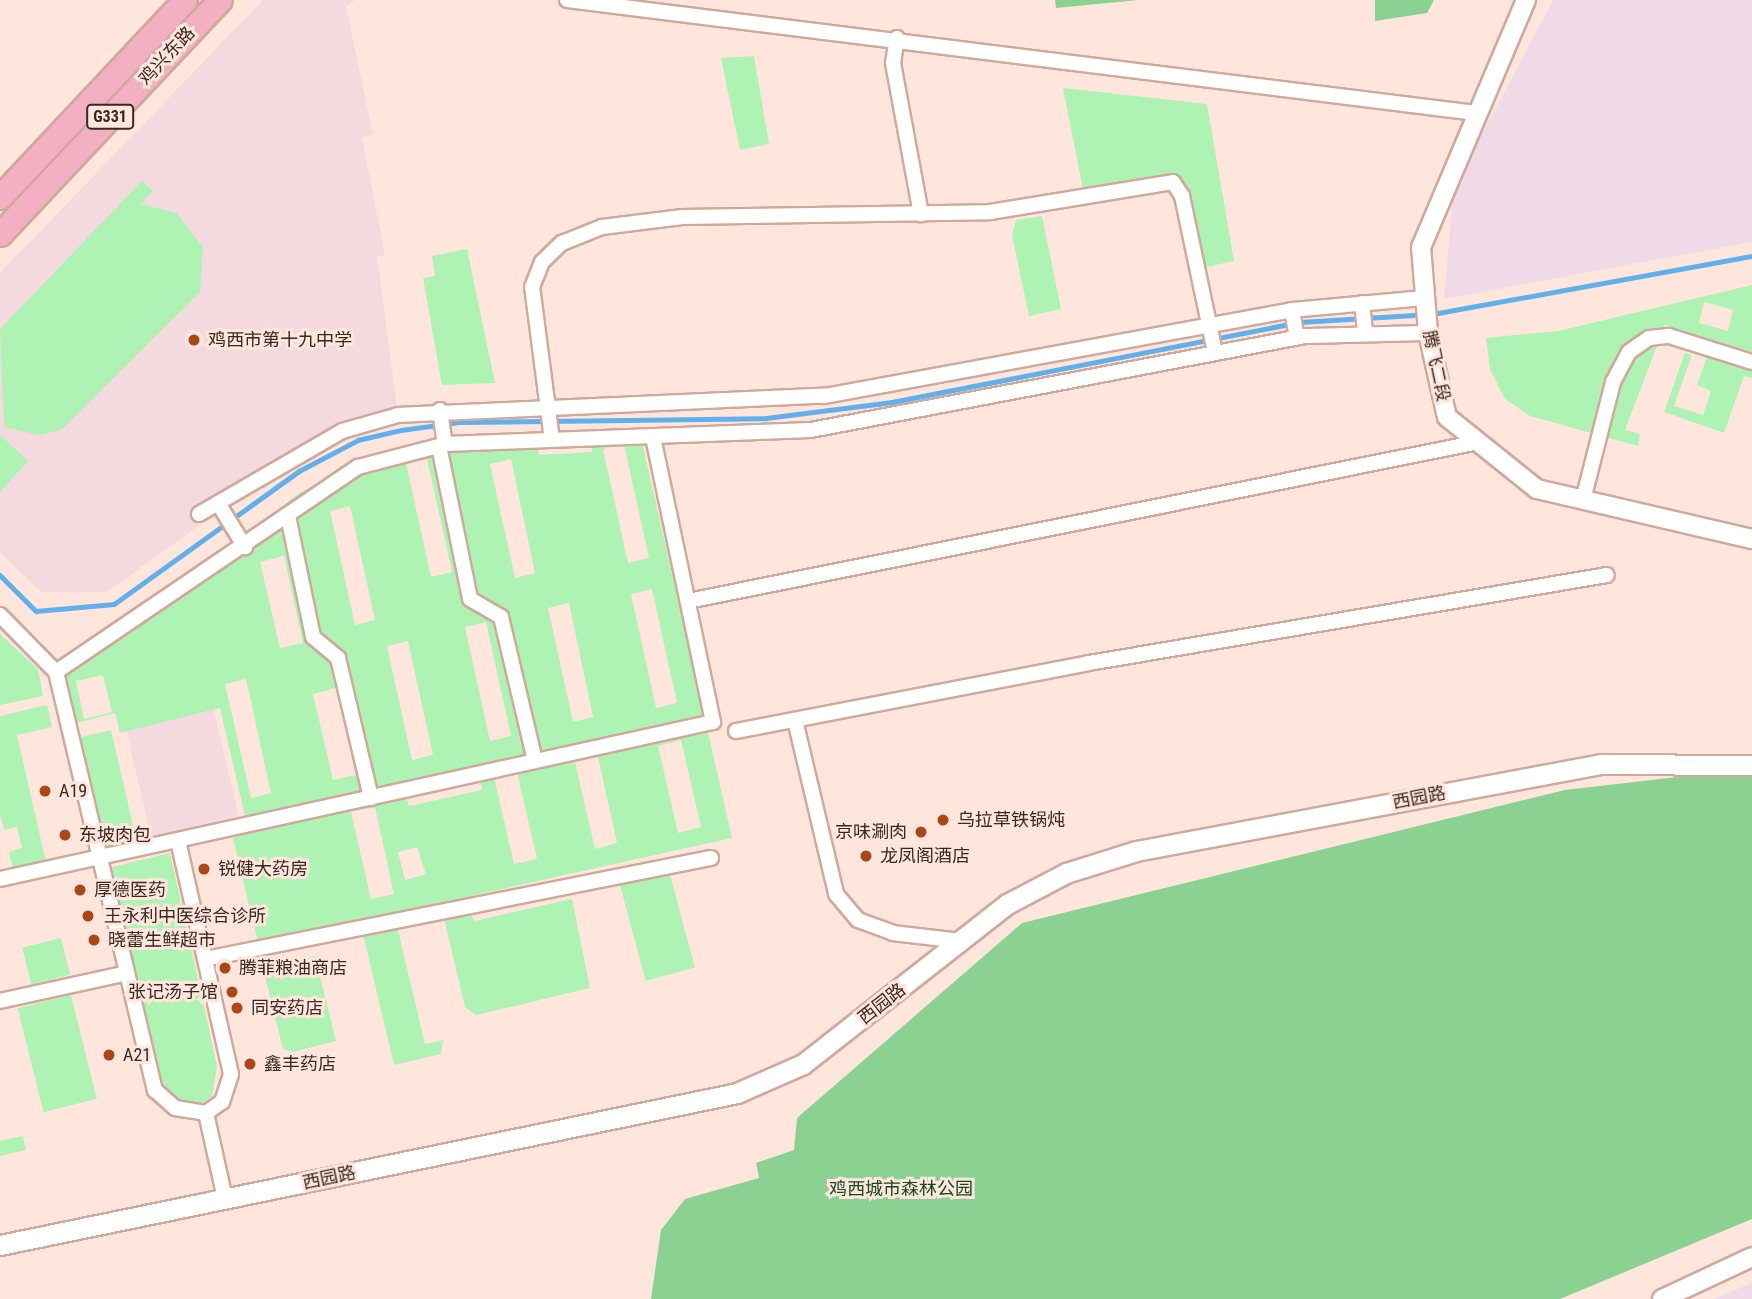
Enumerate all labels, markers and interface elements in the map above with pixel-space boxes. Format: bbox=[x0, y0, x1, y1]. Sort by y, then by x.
street label: 鸡兴东路 bbox=[135, 22, 199, 90]
road number: G331 bbox=[86, 105, 134, 130]
place label: 鸡西市第十九中学 bbox=[208, 329, 352, 351]
street label: 腾飞二段 bbox=[1418, 329, 1454, 403]
marker: 鸡西市第十九中学 bbox=[186, 332, 202, 348]
place label: A19 bbox=[59, 780, 87, 802]
street label: 西园路 bbox=[1390, 782, 1448, 814]
marker: A19 bbox=[37, 783, 53, 799]
place label: 乌拉草铁锅炖 bbox=[957, 809, 1065, 831]
marker: 乌拉草铁锅炖 bbox=[935, 812, 951, 828]
place label: 京味涮肉 bbox=[835, 821, 907, 843]
place label: 东坡肉包 bbox=[79, 824, 151, 846]
marker: 京味涮肉 bbox=[913, 824, 929, 840]
marker: 东坡肉包 bbox=[57, 827, 73, 843]
place label: 龙凤阁酒店 bbox=[880, 845, 970, 867]
marker: 龙凤阁酒店 bbox=[858, 848, 874, 864]
place label: 锐健大药房 bbox=[218, 858, 308, 880]
marker: 锐健大药房 bbox=[196, 861, 212, 877]
place label: 厚德医药 bbox=[94, 879, 166, 901]
marker: 厚德医药 bbox=[72, 882, 88, 898]
place label: 王永利中医综合诊所 bbox=[104, 905, 266, 927]
marker: 王永利中医综合诊所 bbox=[78, 906, 98, 926]
place label: 晓蕾生鲜超市 bbox=[108, 929, 216, 951]
marker: 晓蕾生鲜超市 bbox=[86, 932, 102, 948]
place label: 腾菲粮油商店 bbox=[239, 957, 347, 979]
marker: 腾菲粮油商店 bbox=[217, 960, 233, 976]
street label: 西园路 bbox=[854, 979, 910, 1029]
place label: 张记汤子馆 bbox=[128, 981, 218, 1003]
marker: 张记汤子馆 bbox=[224, 984, 240, 1000]
place label: 同安药店 bbox=[251, 997, 323, 1019]
marker: 同安药店 bbox=[229, 1000, 245, 1016]
place label: A21 bbox=[123, 1044, 151, 1066]
marker: A21 bbox=[101, 1047, 117, 1063]
place label: 鑫丰药店 bbox=[264, 1053, 336, 1075]
marker: 鑫丰药店 bbox=[242, 1056, 258, 1072]
street label: 西园路 bbox=[300, 1162, 358, 1194]
park label: 鸡西城市森林公园 bbox=[829, 1178, 973, 1200]

